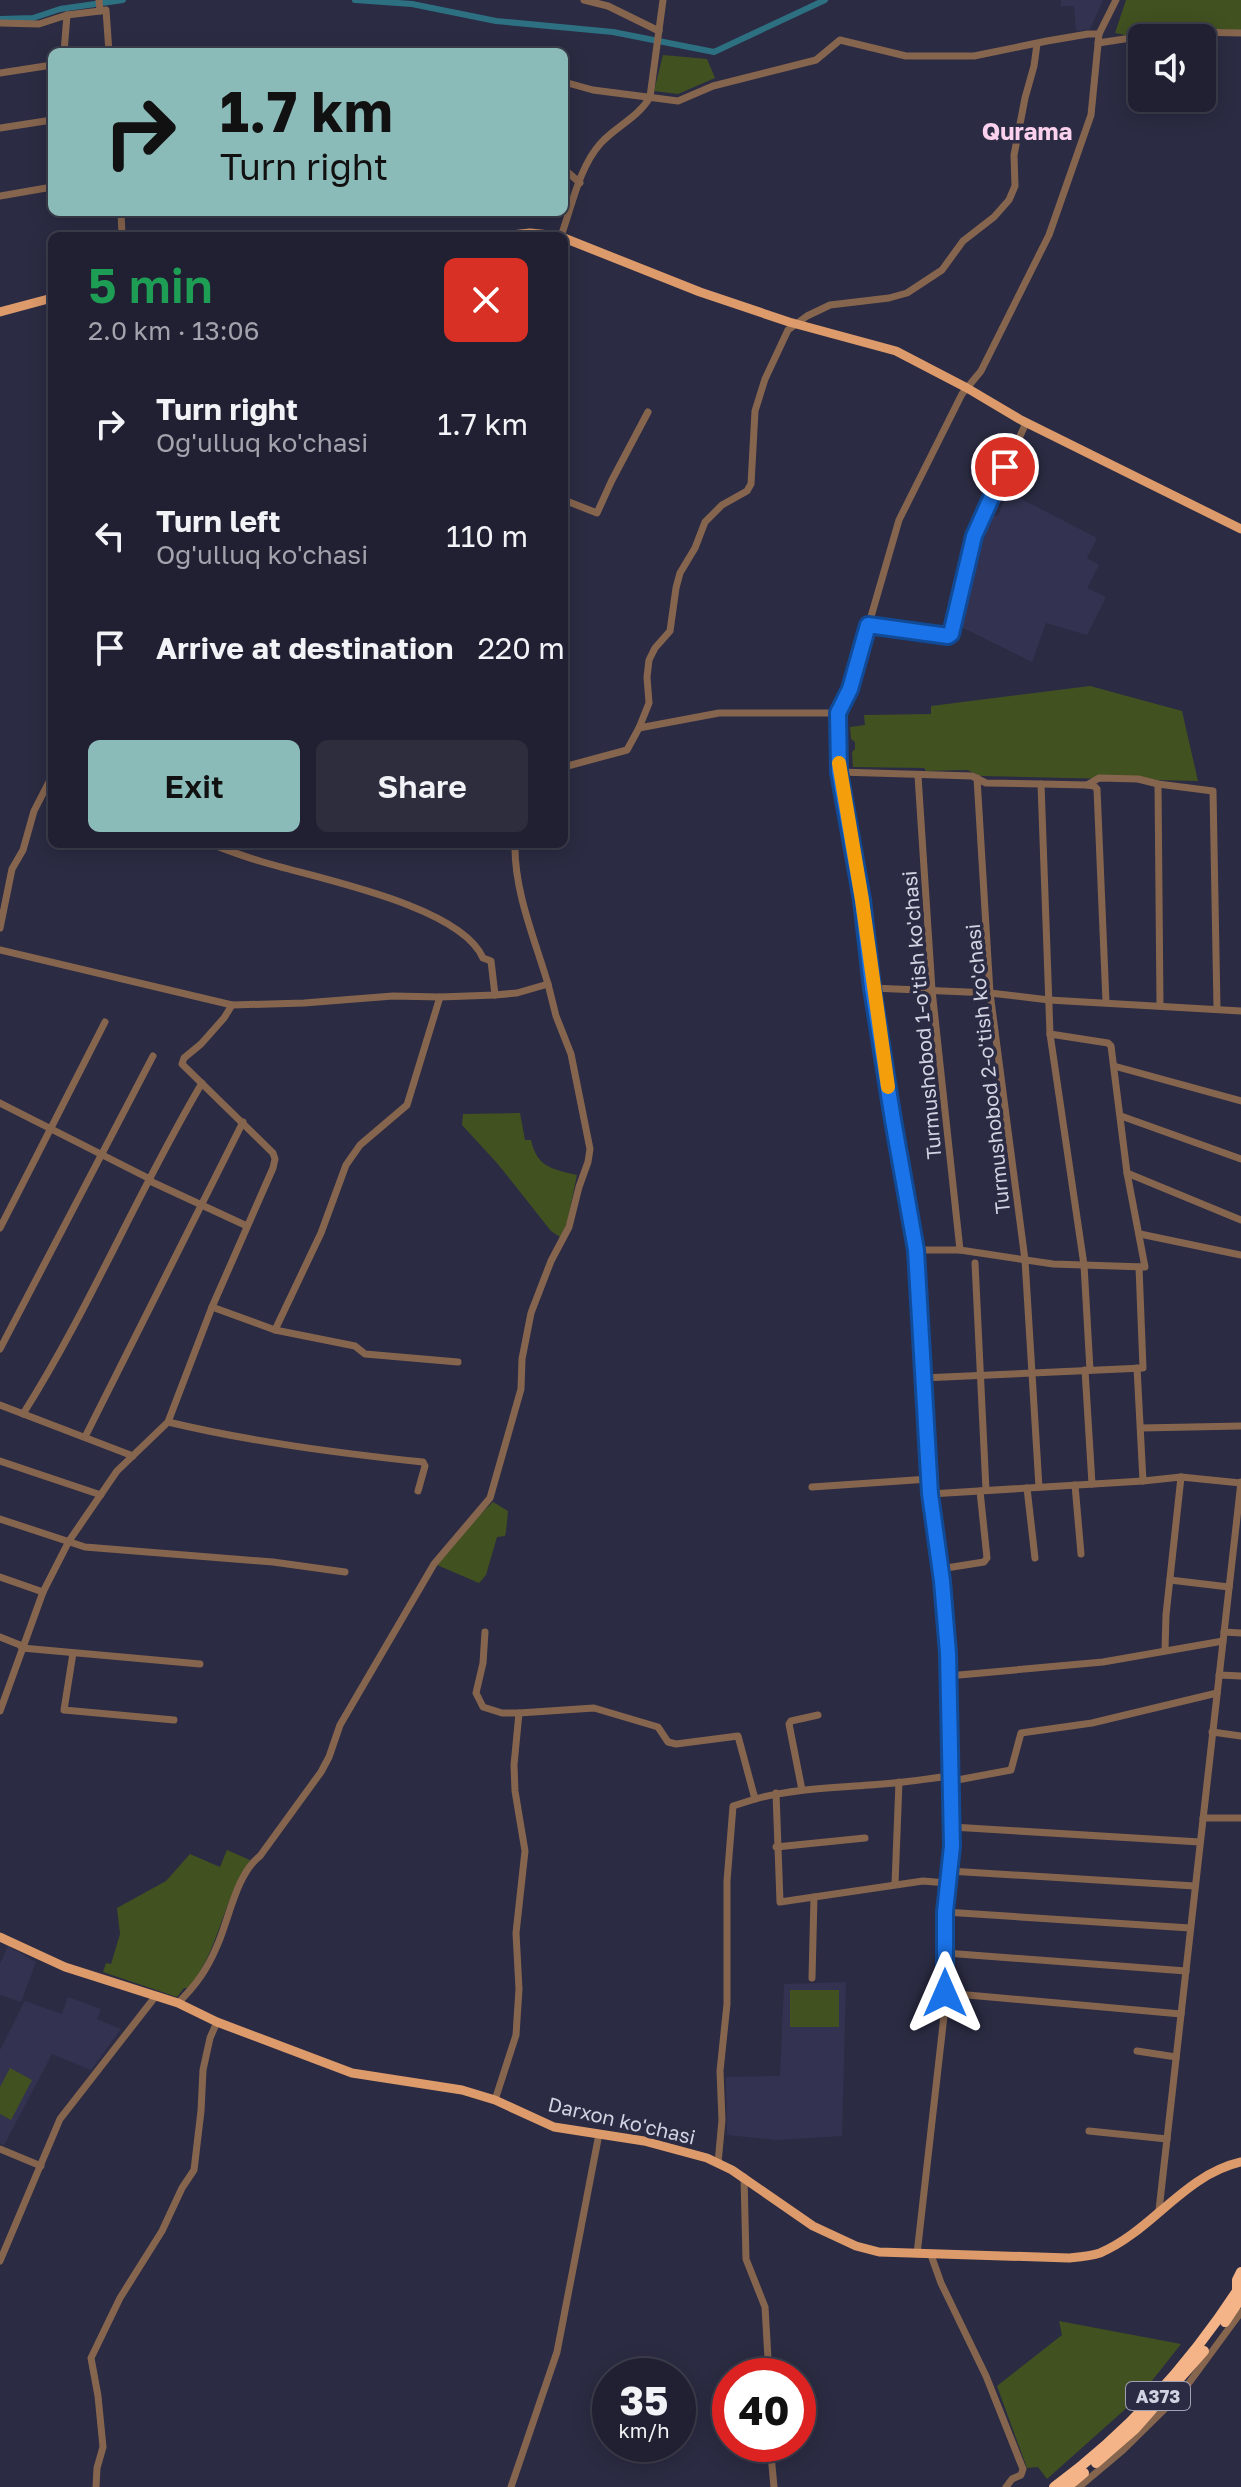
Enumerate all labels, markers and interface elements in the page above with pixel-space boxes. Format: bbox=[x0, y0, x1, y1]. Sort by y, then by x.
map controls bbox=[1128, 24, 1216, 112]
button: sound bbox=[1128, 24, 1216, 112]
text: 1.7 km bbox=[220, 77, 393, 144]
icon: right bbox=[88, 80, 192, 184]
district label: Qurama bbox=[982, 116, 1072, 145]
text: Turn right bbox=[220, 145, 388, 188]
text: 5 min bbox=[88, 256, 213, 314]
button: close bbox=[444, 258, 528, 342]
text: 2.0 km · 13:06 bbox=[88, 315, 259, 346]
text: Turn right bbox=[156, 391, 298, 427]
icon: right bbox=[88, 402, 132, 446]
text: 1.7 km bbox=[438, 406, 528, 442]
text: Og'ulluq ko'chasi bbox=[156, 427, 368, 458]
pin bbox=[971, 433, 1039, 501]
icon: arrive bbox=[983, 445, 1027, 489]
text: Turn left bbox=[156, 503, 281, 539]
icon: left bbox=[88, 514, 132, 558]
text: 110 m bbox=[446, 518, 528, 554]
text: Og'ulluq ko'chasi bbox=[156, 539, 368, 570]
icon: arrive bbox=[88, 626, 132, 670]
text: Arrive at destination bbox=[156, 630, 453, 666]
text: 220 m bbox=[477, 630, 565, 666]
button: Exit bbox=[88, 740, 300, 832]
button: Share bbox=[316, 740, 528, 832]
street label: Turmushobod 1-o'tish ko'chasi bbox=[896, 870, 946, 1160]
street label: Turmushobod 2-o'tish ko'chasi bbox=[960, 923, 1014, 1215]
position arrow bbox=[903, 1951, 987, 2035]
street label: Darxon ko'chasi bbox=[546, 2091, 698, 2149]
speed limit sign: 40 bbox=[712, 2358, 816, 2462]
text: 35 bbox=[620, 2376, 668, 2424]
road number: A373 bbox=[1126, 2382, 1190, 2410]
text: km/h bbox=[619, 2418, 669, 2442]

